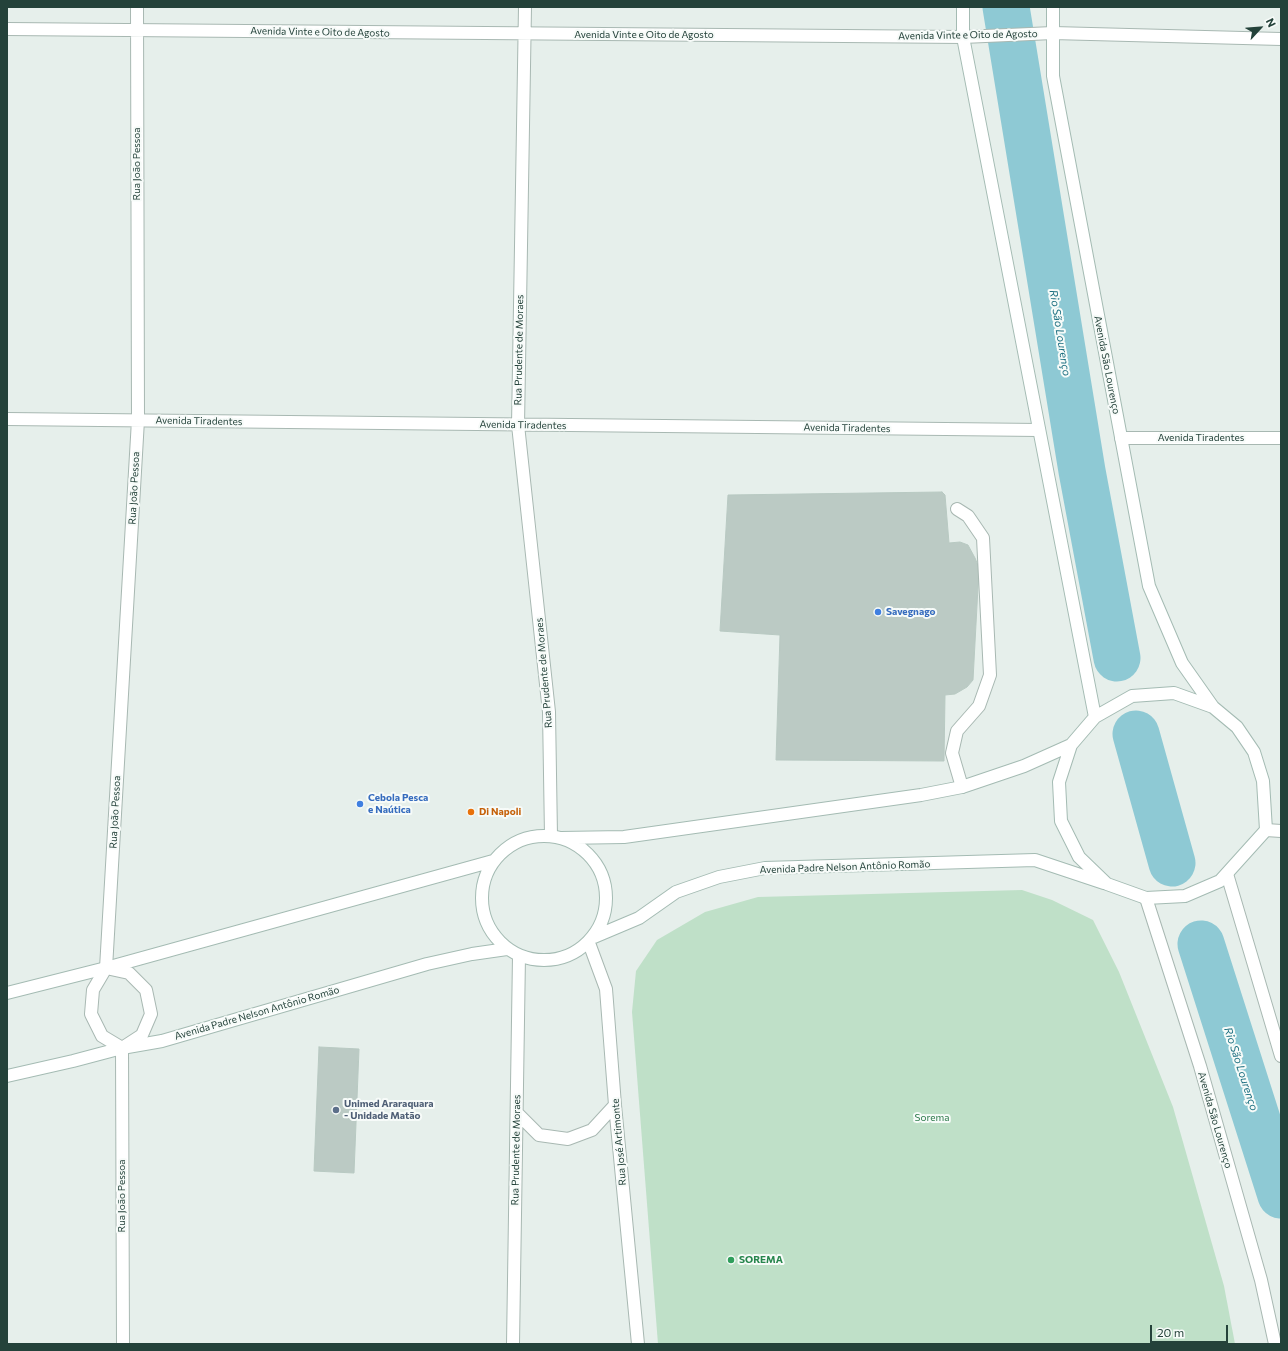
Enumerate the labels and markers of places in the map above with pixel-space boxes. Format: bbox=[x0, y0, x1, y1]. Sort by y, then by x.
place label: Savegnago bbox=[886, 606, 936, 618]
marker: Savegnago bbox=[873, 607, 883, 617]
place label: Cebola Pesca e Naútica bbox=[368, 792, 428, 816]
marker: Cebola Pesca e Naútica bbox=[355, 799, 365, 809]
place label: Di Napoli bbox=[479, 806, 521, 818]
marker: Di Napoli bbox=[466, 807, 476, 817]
place label: Unimed Araraquara - Unidade Matão bbox=[344, 1098, 434, 1122]
marker: Unimed Araraquara - Unidade Matão bbox=[331, 1105, 341, 1115]
place label: SOREMA bbox=[739, 1254, 783, 1266]
marker: SOREMA bbox=[726, 1255, 736, 1265]

